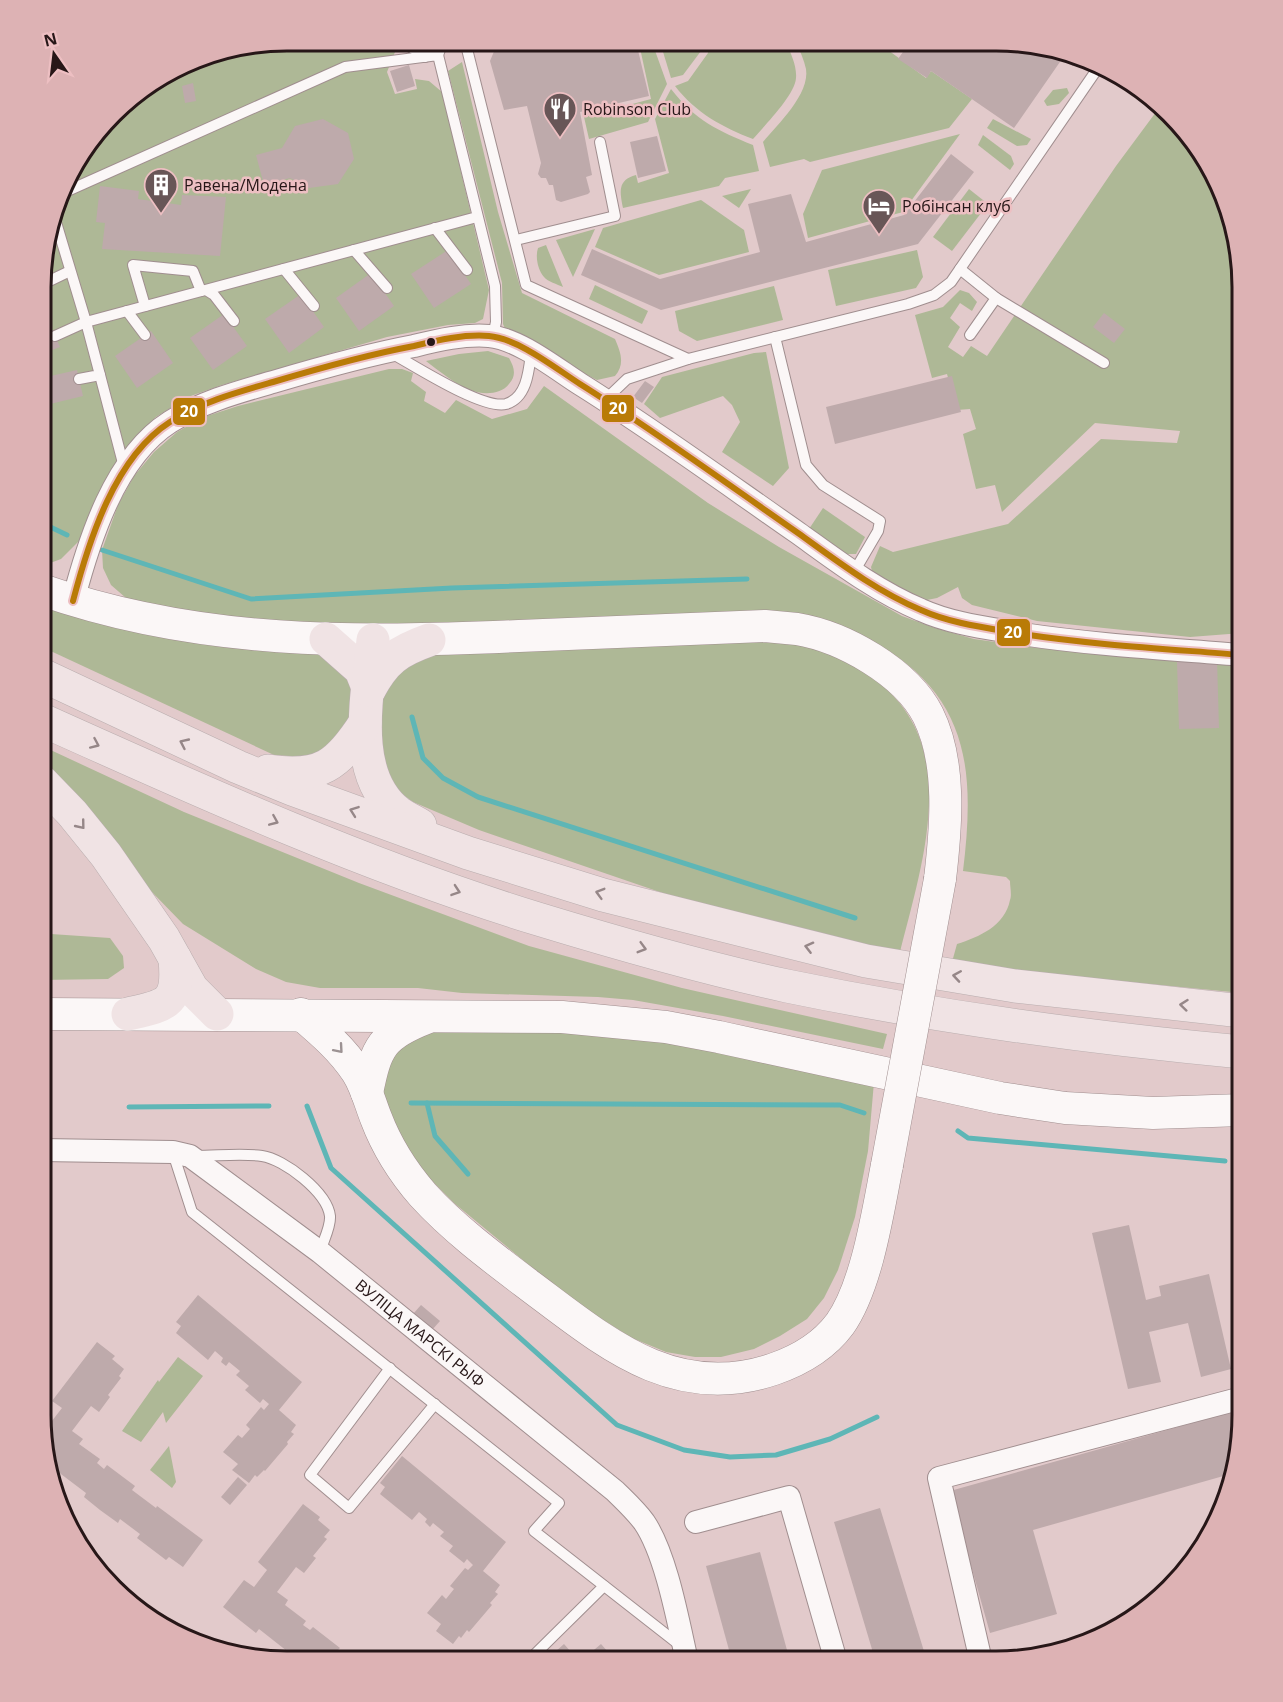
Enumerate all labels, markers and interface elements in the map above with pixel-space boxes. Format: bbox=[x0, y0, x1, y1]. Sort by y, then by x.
north arrow bbox=[24, 24, 84, 84]
text: N bbox=[41, 27, 59, 52]
restaurant icon: Robinson Club bbox=[542, 91, 578, 138]
place label: Robinson Club bbox=[583, 98, 691, 120]
building icon: Равена/Модена bbox=[143, 167, 179, 214]
place label: Равена/Модена bbox=[184, 174, 307, 196]
hotel icon: Робінсан клуб bbox=[861, 188, 897, 235]
place label: Робінсан клуб bbox=[902, 195, 1011, 217]
unlabelled marker bbox=[425, 336, 437, 348]
line badge: 20 bbox=[601, 394, 635, 423]
line badge: 20 bbox=[172, 397, 206, 426]
text: 20 bbox=[609, 397, 627, 419]
text: 20 bbox=[180, 400, 198, 422]
line badge: 20 bbox=[996, 618, 1031, 647]
text: 20 bbox=[1004, 621, 1022, 643]
one-way arrow bbox=[89, 737, 100, 749]
one-way arrow bbox=[180, 738, 191, 750]
one-way arrow bbox=[349, 806, 360, 819]
one-way arrow bbox=[268, 814, 279, 826]
one-way arrow bbox=[74, 818, 85, 829]
one-way arrow bbox=[450, 884, 461, 896]
one-way arrow bbox=[595, 888, 606, 900]
one-way arrow bbox=[637, 941, 647, 954]
one-way arrow bbox=[804, 941, 814, 954]
one-way arrow bbox=[952, 970, 962, 983]
one-way arrow bbox=[1179, 999, 1189, 1011]
one-way arrow bbox=[332, 1042, 343, 1053]
street label: ВУЛІЦА МАРСКІ РЫФ bbox=[351, 1274, 489, 1392]

